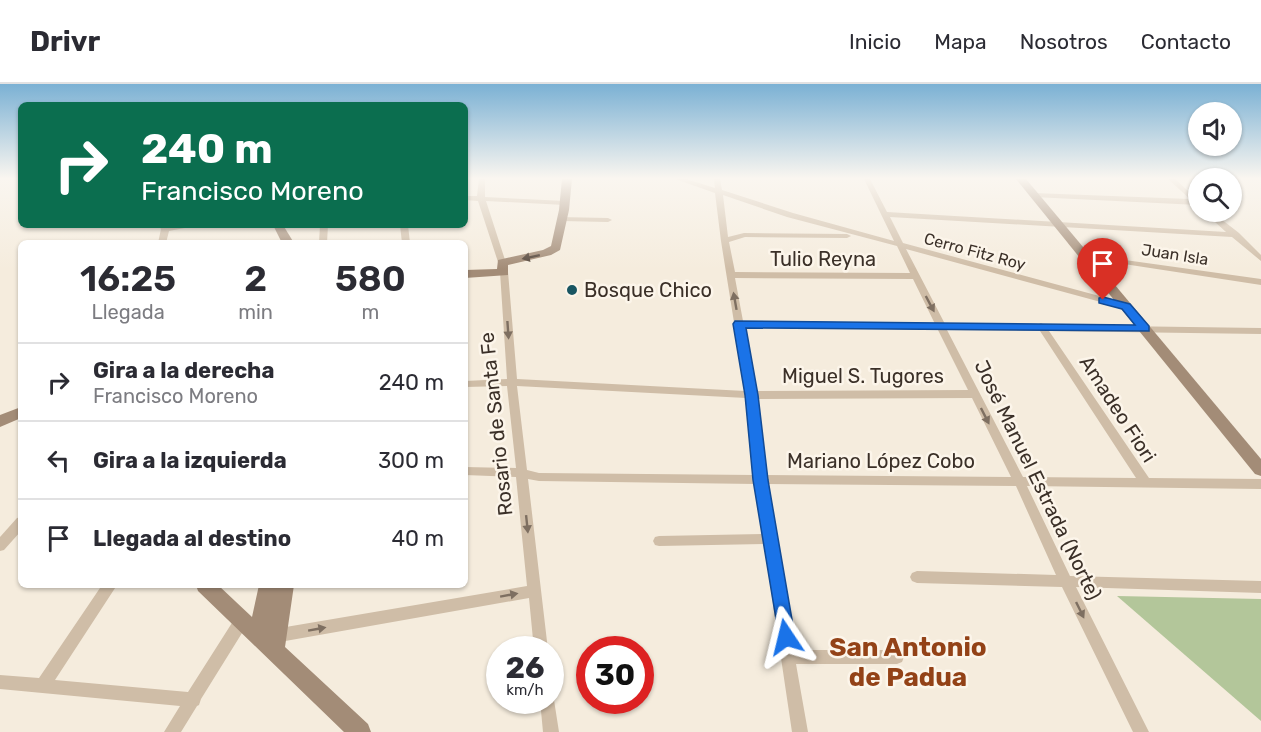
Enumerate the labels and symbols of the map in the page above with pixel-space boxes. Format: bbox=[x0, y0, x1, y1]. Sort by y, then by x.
street label: Cerro Fitz Roy bbox=[922, 229, 1028, 274]
pin bbox=[1077, 238, 1128, 300]
street label: Juan Isla bbox=[1140, 240, 1210, 269]
street label: Tulio Reyna bbox=[770, 247, 876, 271]
one-way arrow bbox=[522, 252, 541, 262]
place label: Bosque Chico bbox=[584, 278, 712, 302]
marker: Bosque Chico bbox=[565, 283, 579, 297]
one-way arrow bbox=[730, 291, 739, 310]
one-way arrow bbox=[925, 296, 935, 313]
one-way arrow bbox=[503, 321, 513, 340]
street label: Rosario de Santa Fe bbox=[474, 331, 518, 517]
street label: Amadeo Fiori bbox=[1075, 351, 1161, 467]
street label: José Manuel Estrada (Norte) bbox=[969, 356, 1107, 604]
street label: Miguel S. Tugores bbox=[782, 364, 944, 388]
one-way arrow bbox=[981, 407, 990, 424]
street label: Mariano López Cobo bbox=[787, 449, 975, 473]
one-way arrow bbox=[522, 515, 532, 534]
one-way arrow bbox=[499, 590, 518, 599]
one-way arrow bbox=[1075, 602, 1085, 619]
position arrow bbox=[754, 605, 818, 669]
one-way arrow bbox=[307, 624, 326, 633]
district label: San Antonio de Padua bbox=[829, 632, 987, 693]
speed limit sign: 30 bbox=[576, 636, 654, 714]

